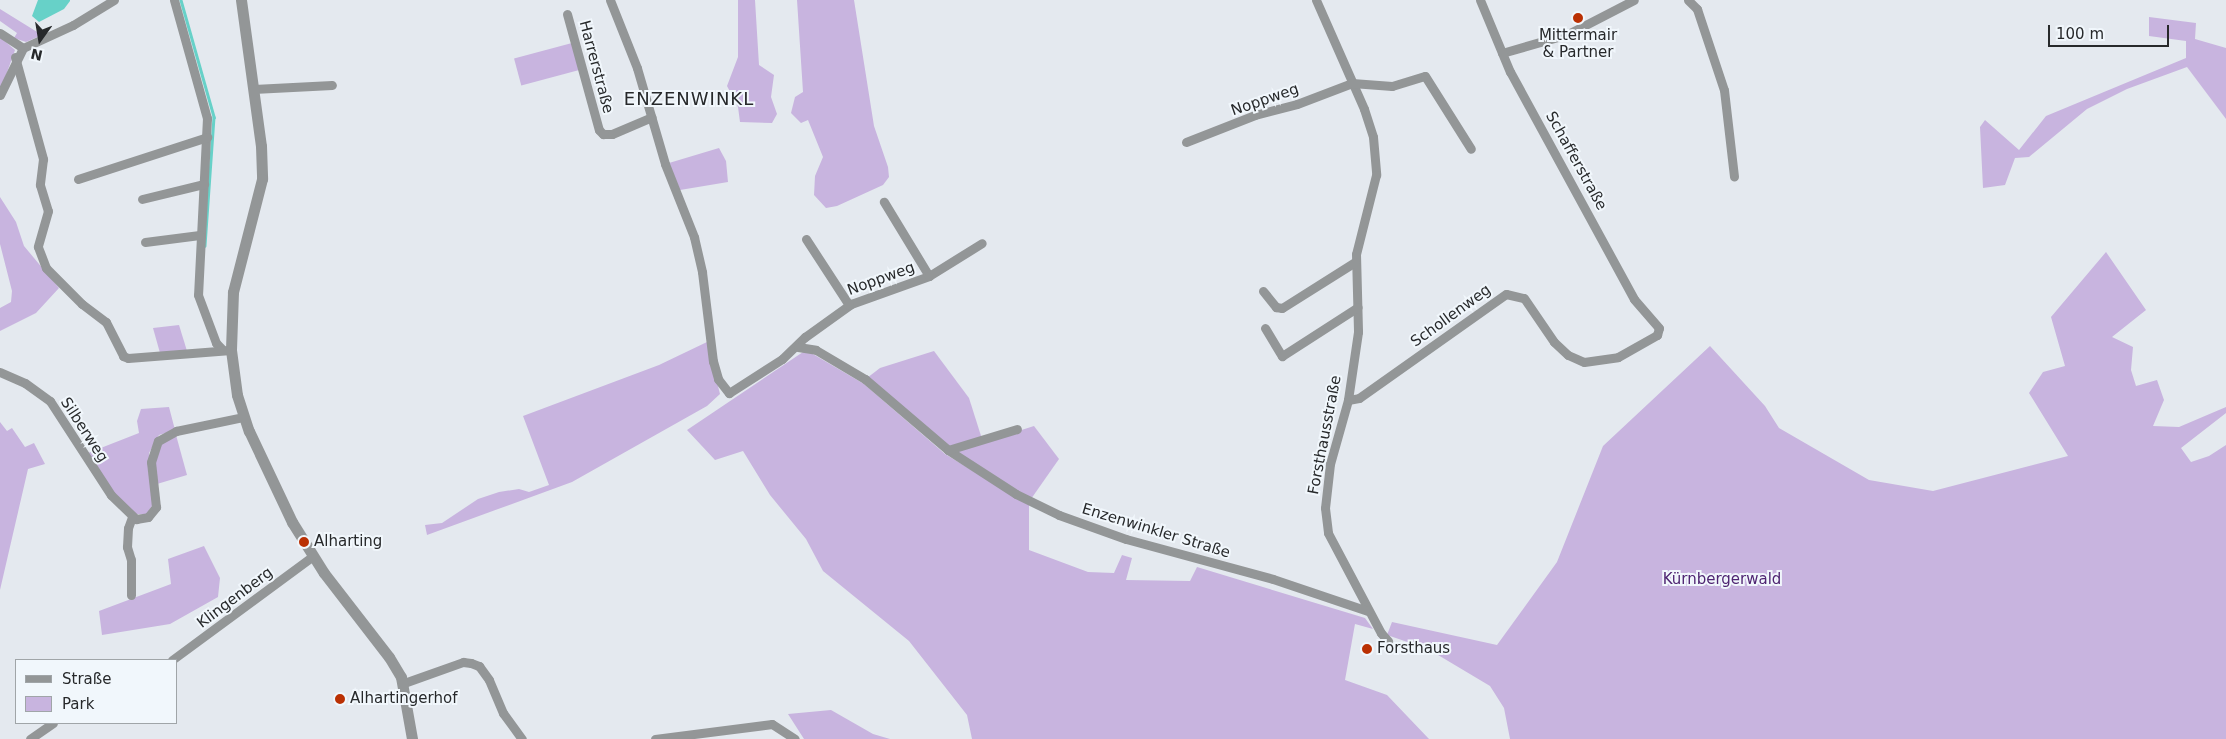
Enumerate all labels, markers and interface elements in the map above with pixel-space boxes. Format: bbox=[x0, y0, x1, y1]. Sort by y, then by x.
marker: Mittermair & Partner bbox=[1572, 12, 1584, 24]
north arrow bbox=[15, 15, 65, 65]
scale bar bbox=[2051, 15, 2172, 47]
street label: Harrerstraße bbox=[575, 19, 617, 115]
text: 100 m bbox=[2056, 25, 2104, 43]
place label: Mittermair & Partner bbox=[1539, 26, 1617, 61]
text: N bbox=[29, 46, 44, 64]
street label: Noppweg bbox=[1229, 80, 1301, 120]
district label: ENZENWINKL bbox=[623, 88, 755, 110]
street label: Schafferstraße bbox=[1541, 109, 1611, 213]
street label: Noppweg bbox=[845, 258, 917, 300]
street label: Schollenweg bbox=[1407, 281, 1495, 351]
street label: Forsthausstraße bbox=[1305, 374, 1345, 496]
street label: Silberweg bbox=[56, 394, 112, 466]
street label: Enzenwinkler Straße bbox=[1080, 500, 1232, 562]
place label: Alharting bbox=[314, 533, 382, 551]
marker: Alharting bbox=[298, 536, 310, 548]
street label: Klingenberg bbox=[194, 564, 276, 632]
park label: Kürnbergerwald bbox=[1663, 571, 1781, 589]
place label: Forsthaus bbox=[1377, 640, 1450, 658]
marker: Forsthaus bbox=[1361, 643, 1373, 655]
legend bbox=[15, 659, 178, 724]
text: Straße bbox=[62, 670, 111, 688]
place label: Alhartingerhof bbox=[350, 690, 457, 708]
marker: Alhartingerhof bbox=[334, 693, 346, 705]
text: Park bbox=[62, 695, 94, 713]

